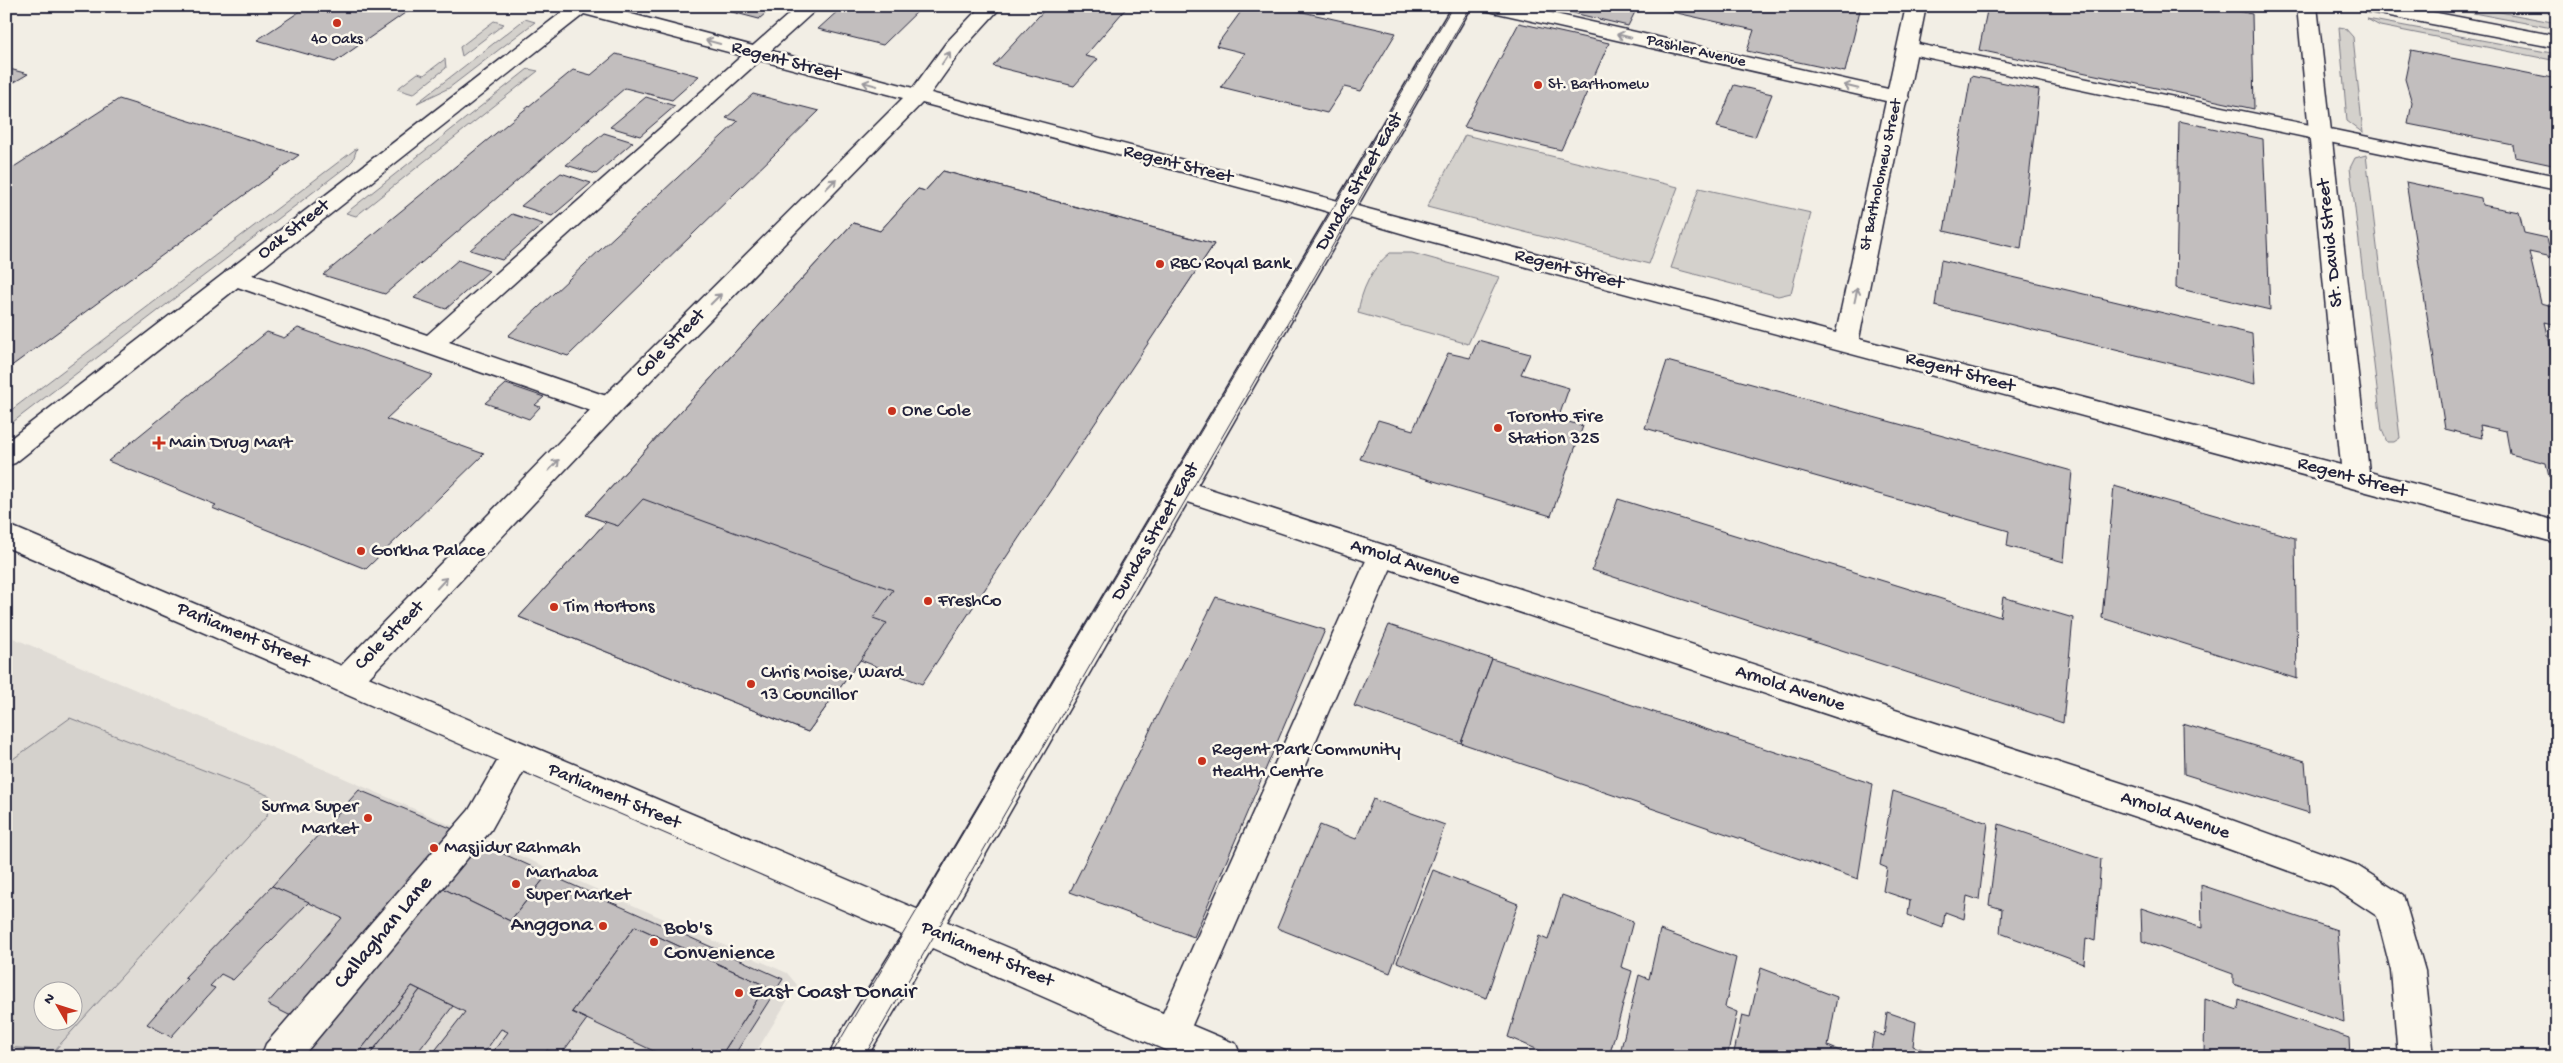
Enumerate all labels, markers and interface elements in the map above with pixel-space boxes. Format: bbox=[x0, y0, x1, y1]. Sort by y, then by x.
marker: 40 Oaks bbox=[331, 17, 343, 29]
one-way arrow bbox=[1617, 30, 1633, 40]
place label: 40 Oaks bbox=[311, 31, 364, 50]
street label: Pashler Avenue bbox=[1643, 31, 1748, 73]
street label: Regent Street bbox=[729, 36, 845, 88]
one-way arrow bbox=[705, 37, 721, 46]
one-way arrow bbox=[941, 51, 951, 65]
place label: St. Barthomew bbox=[1548, 76, 1650, 95]
one-way arrow bbox=[862, 79, 878, 88]
marker: St. Barthomew bbox=[1532, 79, 1544, 91]
one-way arrow bbox=[1844, 82, 1860, 91]
street label: St Bartholomew Street bbox=[1857, 96, 1908, 252]
street label: Dundas Street East bbox=[1310, 107, 1410, 257]
street label: Regent Street bbox=[1121, 140, 1237, 190]
street label: St. David Street bbox=[2313, 176, 2349, 308]
one-way arrow bbox=[825, 177, 837, 190]
street label: Oak Street bbox=[253, 193, 337, 265]
street label: Regent Street bbox=[1512, 244, 1628, 296]
place label: RBC Royal Bank bbox=[1170, 253, 1292, 276]
marker: RBC Royal Bank bbox=[1154, 258, 1166, 270]
one-way arrow bbox=[1852, 288, 1862, 304]
one-way arrow bbox=[710, 293, 723, 305]
street label: Cole Street bbox=[631, 303, 712, 384]
street label: Regent Street bbox=[1903, 347, 2019, 399]
place label: One Cole bbox=[902, 400, 971, 423]
marker: One Cole bbox=[886, 405, 898, 417]
place label: Toronto Fire Station 325 bbox=[1507, 406, 1603, 451]
marker: Toronto Fire Station 325 bbox=[1492, 422, 1504, 434]
place label: Main Drug Mart bbox=[169, 432, 294, 455]
marker: Main Drug Mart bbox=[153, 437, 165, 449]
street label: Regent Street bbox=[2295, 452, 2411, 504]
street label: Dundas Street East bbox=[1106, 457, 1206, 607]
one-way arrow bbox=[548, 459, 560, 471]
street label: Arnold Avenue bbox=[1347, 534, 1463, 592]
place label: Gorkha Palace bbox=[371, 540, 486, 563]
marker: Gorkha Palace bbox=[355, 545, 367, 557]
one-way arrow bbox=[436, 576, 448, 589]
place label: FreshCo bbox=[937, 590, 1002, 613]
street label: Cole Street bbox=[350, 595, 431, 676]
marker: FreshCo bbox=[922, 595, 934, 607]
place label: Tim Hortons bbox=[563, 596, 655, 619]
street label: Parliament Street bbox=[172, 597, 315, 675]
marker: Tim Hortons bbox=[548, 601, 560, 613]
street label: Arnold Avenue bbox=[1732, 660, 1848, 718]
place label: Chris Moise, Ward 13 Councillor bbox=[760, 662, 905, 707]
marker: Chris Moise, Ward 13 Councillor bbox=[745, 678, 757, 690]
place label: Regent Park Community Health Centre bbox=[1212, 739, 1401, 784]
marker: Regent Park Community Health Centre bbox=[1196, 755, 1208, 767]
street label: Parliament Street bbox=[543, 758, 686, 836]
street label: Arnold Avenue bbox=[2117, 787, 2233, 845]
place label: Surma Super Market bbox=[261, 796, 360, 841]
marker: Surma Super Market bbox=[362, 812, 374, 824]
place label: Masjidur Rahmah bbox=[444, 837, 581, 860]
marker: Masjidur Rahmah bbox=[428, 842, 440, 854]
place label: Marhaba Super Market bbox=[526, 862, 633, 907]
street label: Callaghan Lane bbox=[329, 870, 439, 995]
marker: Marhaba Super Market bbox=[510, 878, 522, 890]
place label: Anggona bbox=[510, 913, 594, 939]
place label: Bob's Convenience bbox=[663, 916, 775, 967]
street label: Parliament Street bbox=[916, 916, 1059, 994]
marker: Anggona bbox=[597, 920, 609, 932]
marker: Bob's Convenience bbox=[648, 936, 660, 948]
north arrow bbox=[32, 980, 82, 1030]
place label: East Coast Donair bbox=[749, 980, 918, 1006]
marker: East Coast Donair bbox=[733, 987, 745, 999]
text: N bbox=[40, 990, 59, 1008]

